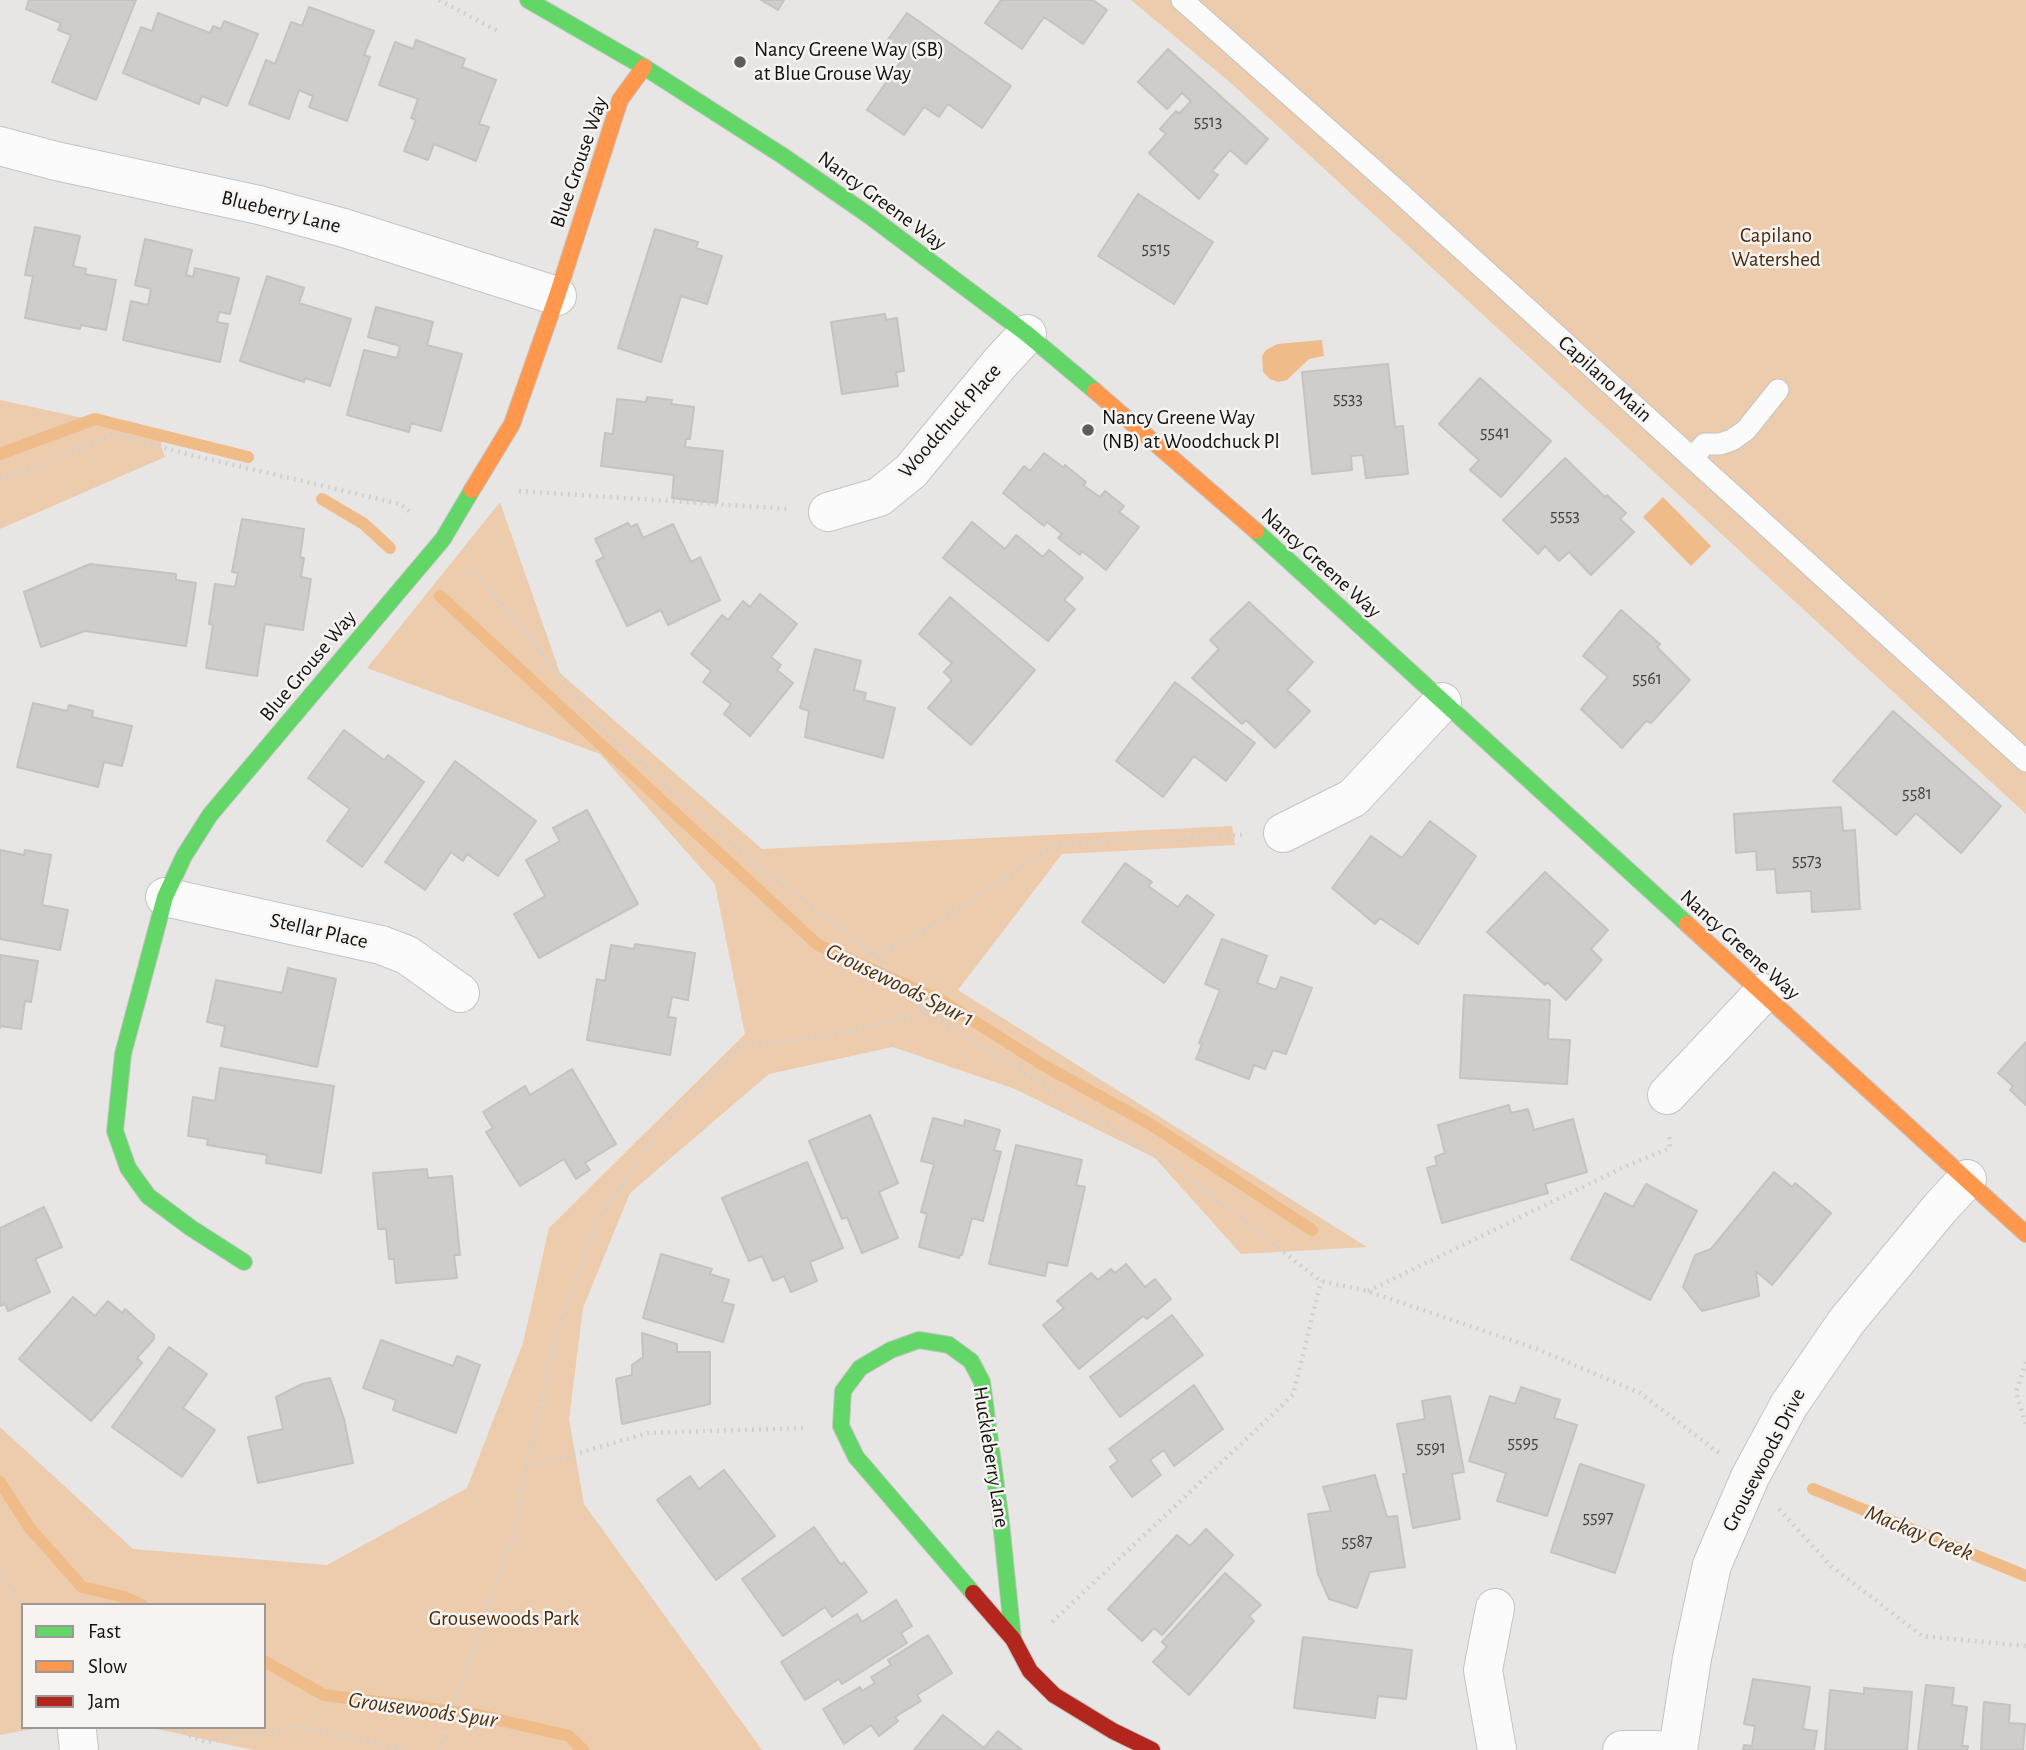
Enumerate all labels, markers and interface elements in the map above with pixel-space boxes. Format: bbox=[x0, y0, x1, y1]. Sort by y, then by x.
place label: Nancy Greene Way (SB) at Blue Grouse Way bbox=[754, 37, 944, 87]
marker: Nancy Greene Way (SB) at Blue Grouse Way bbox=[732, 54, 748, 70]
street label: Blue Grouse Way bbox=[545, 93, 613, 231]
house number: 5513 bbox=[1194, 111, 1222, 133]
street label: Nancy Greene Way bbox=[813, 146, 951, 256]
street label: Blueberry Lane bbox=[219, 185, 343, 239]
park label: Capilano Watershed bbox=[1731, 223, 1821, 273]
house number: 5515 bbox=[1142, 238, 1170, 260]
street label: Capilano Main bbox=[1553, 330, 1657, 428]
street label: Woodchuck Place bbox=[893, 359, 1007, 483]
house number: 5533 bbox=[1333, 388, 1363, 410]
place label: Nancy Greene Way (NB) at Woodchuck Pl bbox=[1102, 405, 1280, 455]
marker: Nancy Greene Way (NB) at Woodchuck Pl bbox=[1080, 422, 1096, 438]
house number: 5541 bbox=[1480, 422, 1510, 444]
street label: Nancy Greene Way bbox=[1256, 502, 1386, 624]
house number: 5553 bbox=[1550, 505, 1580, 527]
street label: Blue Grouse Way bbox=[254, 605, 362, 727]
house number: 5561 bbox=[1632, 668, 1662, 690]
house number: 5581 bbox=[1902, 783, 1932, 805]
house number: 5573 bbox=[1792, 850, 1822, 872]
street label: Nancy Greene Way bbox=[1675, 884, 1805, 1006]
street label: Stellar Place bbox=[268, 908, 370, 954]
water label: Grousewoods Spur 1 bbox=[821, 937, 979, 1033]
street label: Huckleberry Lane bbox=[967, 1384, 1015, 1530]
street label: Grousewoods Drive bbox=[1717, 1384, 1811, 1536]
house number: 5595 bbox=[1507, 1432, 1539, 1454]
house number: 5591 bbox=[1416, 1437, 1446, 1459]
water label: Mackay Creek bbox=[1861, 1499, 1977, 1567]
house number: 5597 bbox=[1582, 1507, 1614, 1529]
house number: 5587 bbox=[1341, 1531, 1373, 1553]
legend bbox=[21, 1603, 266, 1729]
park label: Grousewoods Park bbox=[429, 1606, 579, 1632]
text: Fast bbox=[88, 1621, 121, 1642]
text: Slow bbox=[88, 1656, 127, 1677]
water label: Grousewoods Spur bbox=[347, 1686, 499, 1734]
text: Jam bbox=[88, 1691, 120, 1712]

